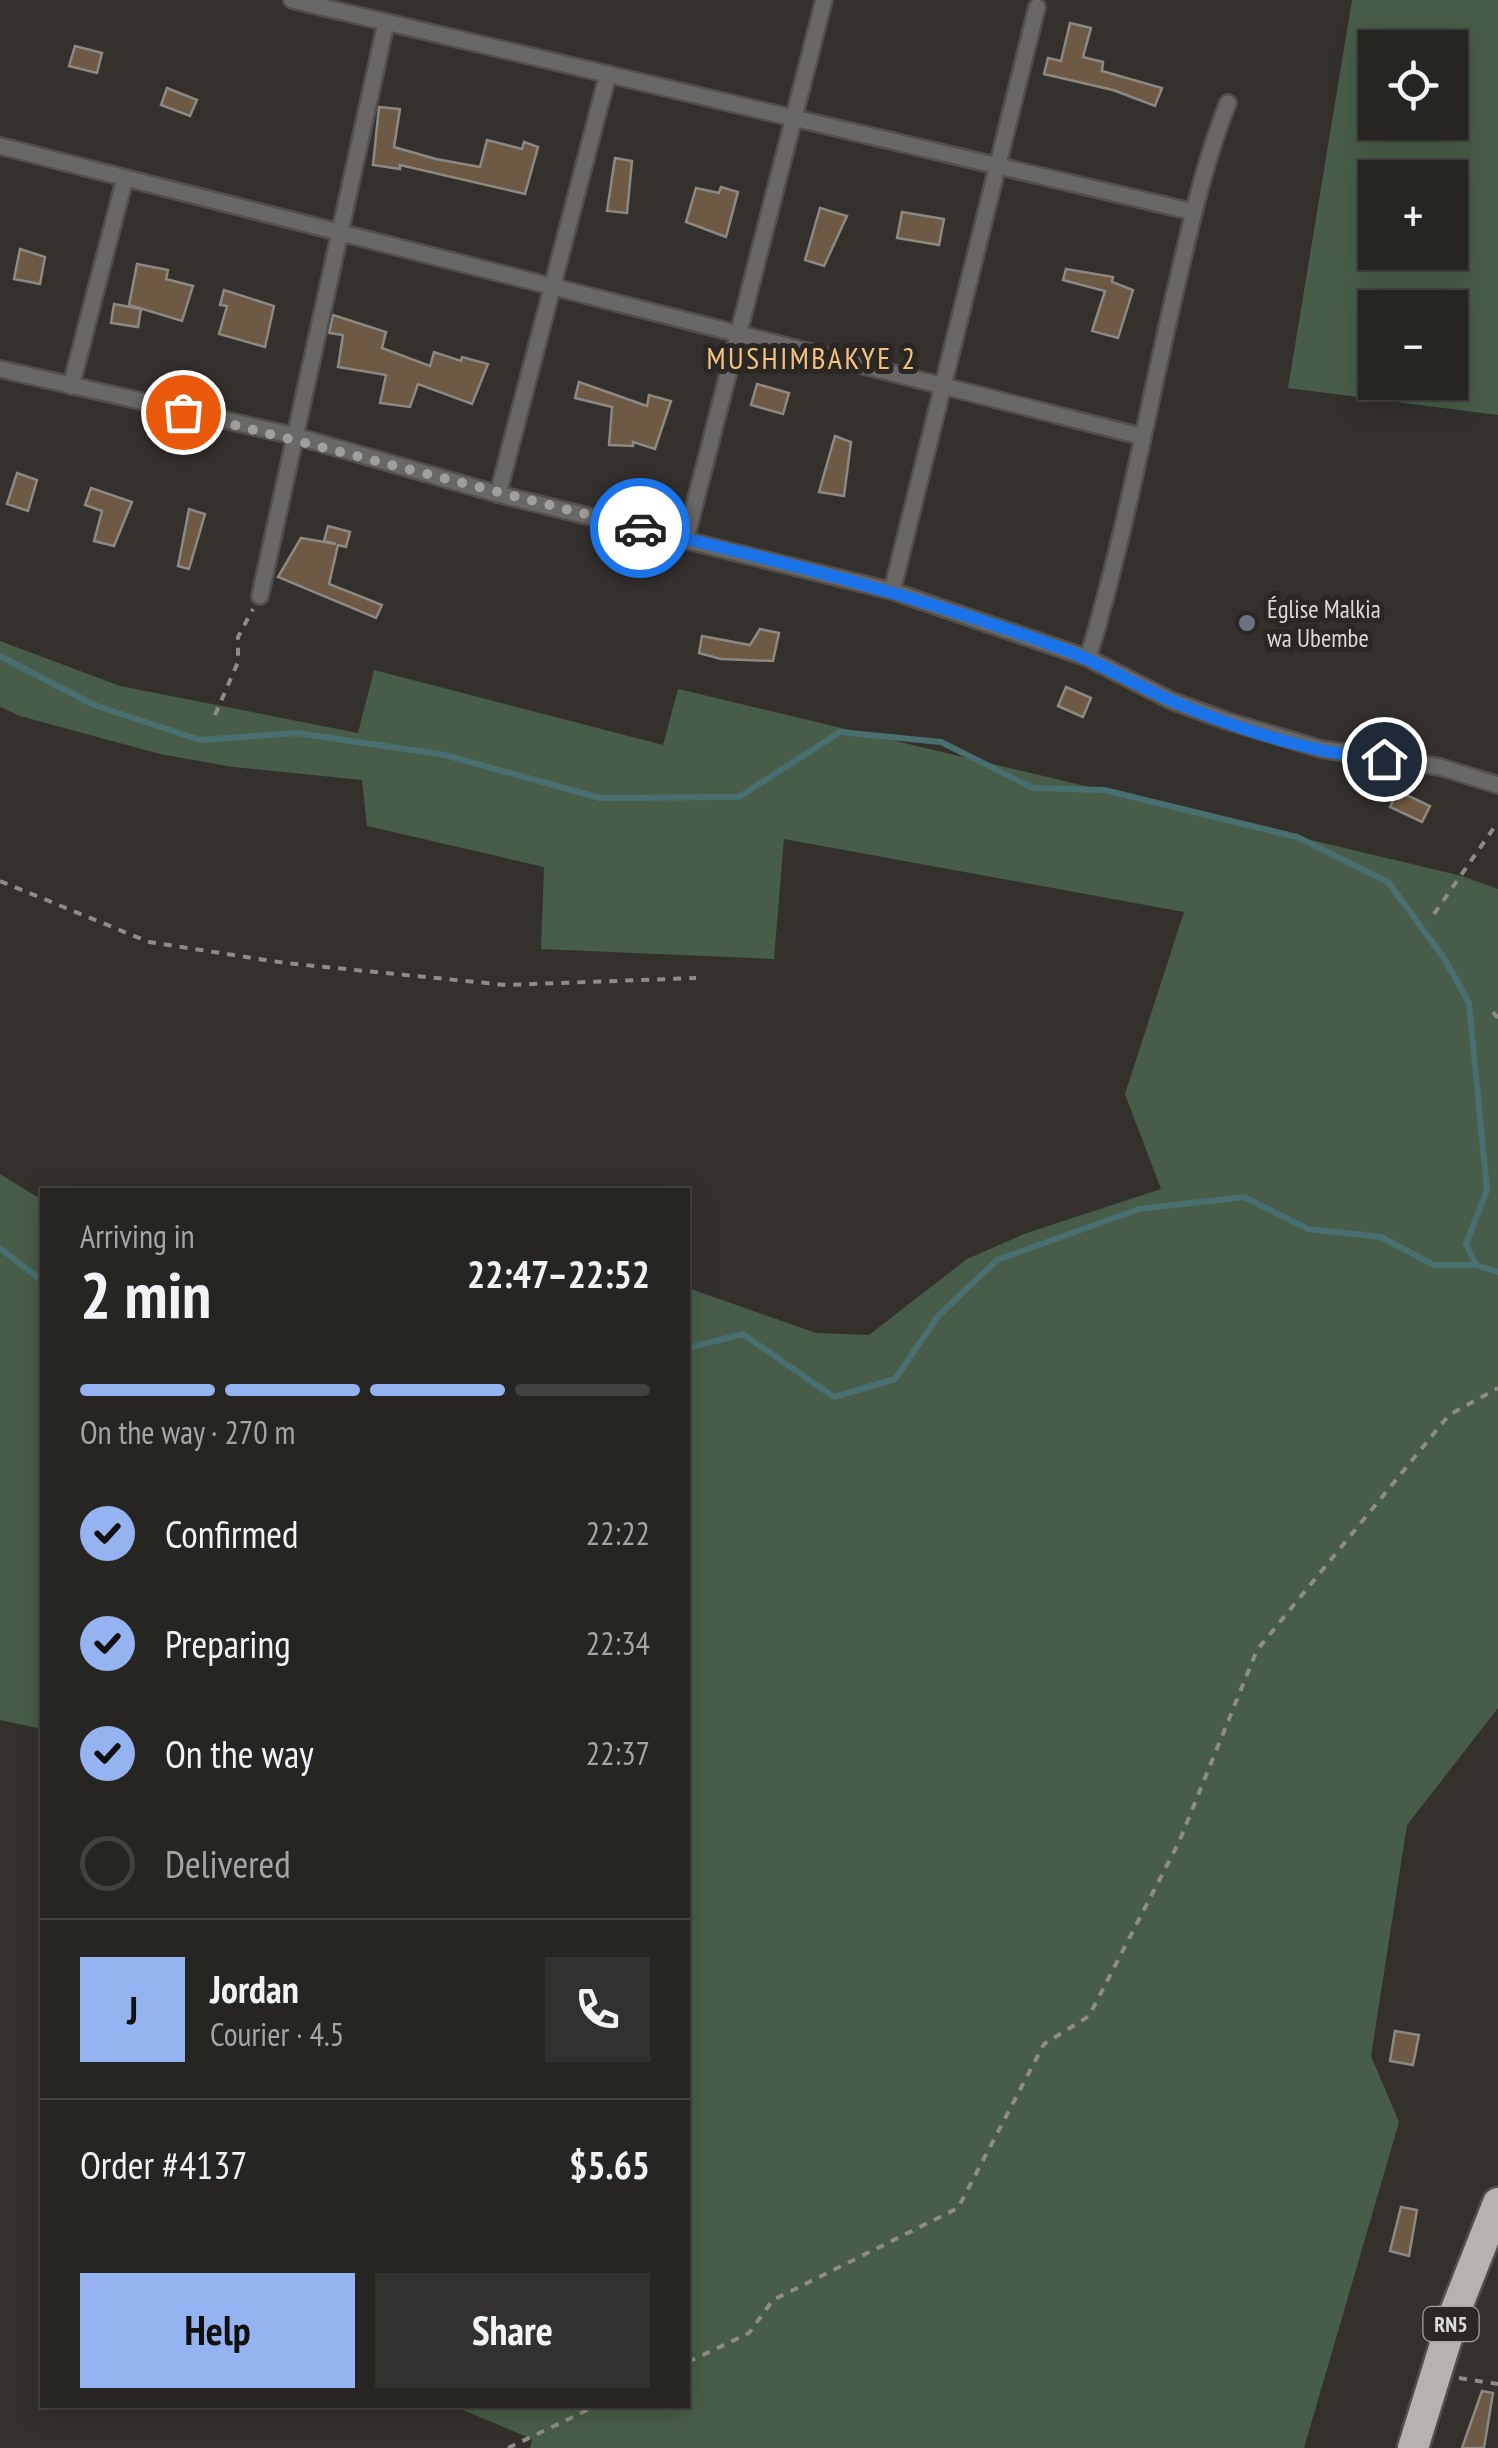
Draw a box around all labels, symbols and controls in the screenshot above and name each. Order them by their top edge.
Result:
map controls [1358,30,1468,400]
button: locate [1358,30,1468,140]
button: + [1358,160,1468,270]
button: − [1358,290,1468,400]
district label: MUSHIMBAKYE 2 [706,338,918,377]
pin [141,370,226,455]
icon: bag [156,385,211,440]
courier [590,478,690,578]
icon: car [613,501,668,556]
place label: Église Malkia wa Ubembe [1267,593,1381,654]
marker: Église Malkia wa Ubembe [1236,612,1258,634]
pin [1342,717,1427,802]
icon: home [1357,732,1412,787]
text: Arriving in [80,1215,195,1257]
text: 22:47–22:52 [467,1249,650,1298]
text: 2 min [80,1252,211,1336]
text: On the way · 270 m [80,1411,295,1453]
icon: check [80,1506,135,1561]
text: Confirmed [165,1509,298,1558]
text: 22:22 [586,1512,650,1554]
icon: check [80,1616,135,1671]
text: Preparing [165,1619,291,1668]
text: 22:34 [586,1622,650,1664]
icon: check [80,1726,135,1781]
text: On the way [165,1729,313,1778]
text: 22:37 [586,1732,650,1774]
text: Delivered [165,1839,291,1888]
button: phone [545,1957,650,2062]
text: Jordan [210,1964,299,2013]
text: J [127,1985,138,2034]
text: Courier · 4.5 [210,2013,344,2055]
text: Order #4137 [80,2140,247,2189]
text: $5.65 [569,2140,650,2189]
button: Help [80,2273,355,2388]
button: Share [375,2273,650,2388]
road number: RN5 [1424,2307,1478,2341]

